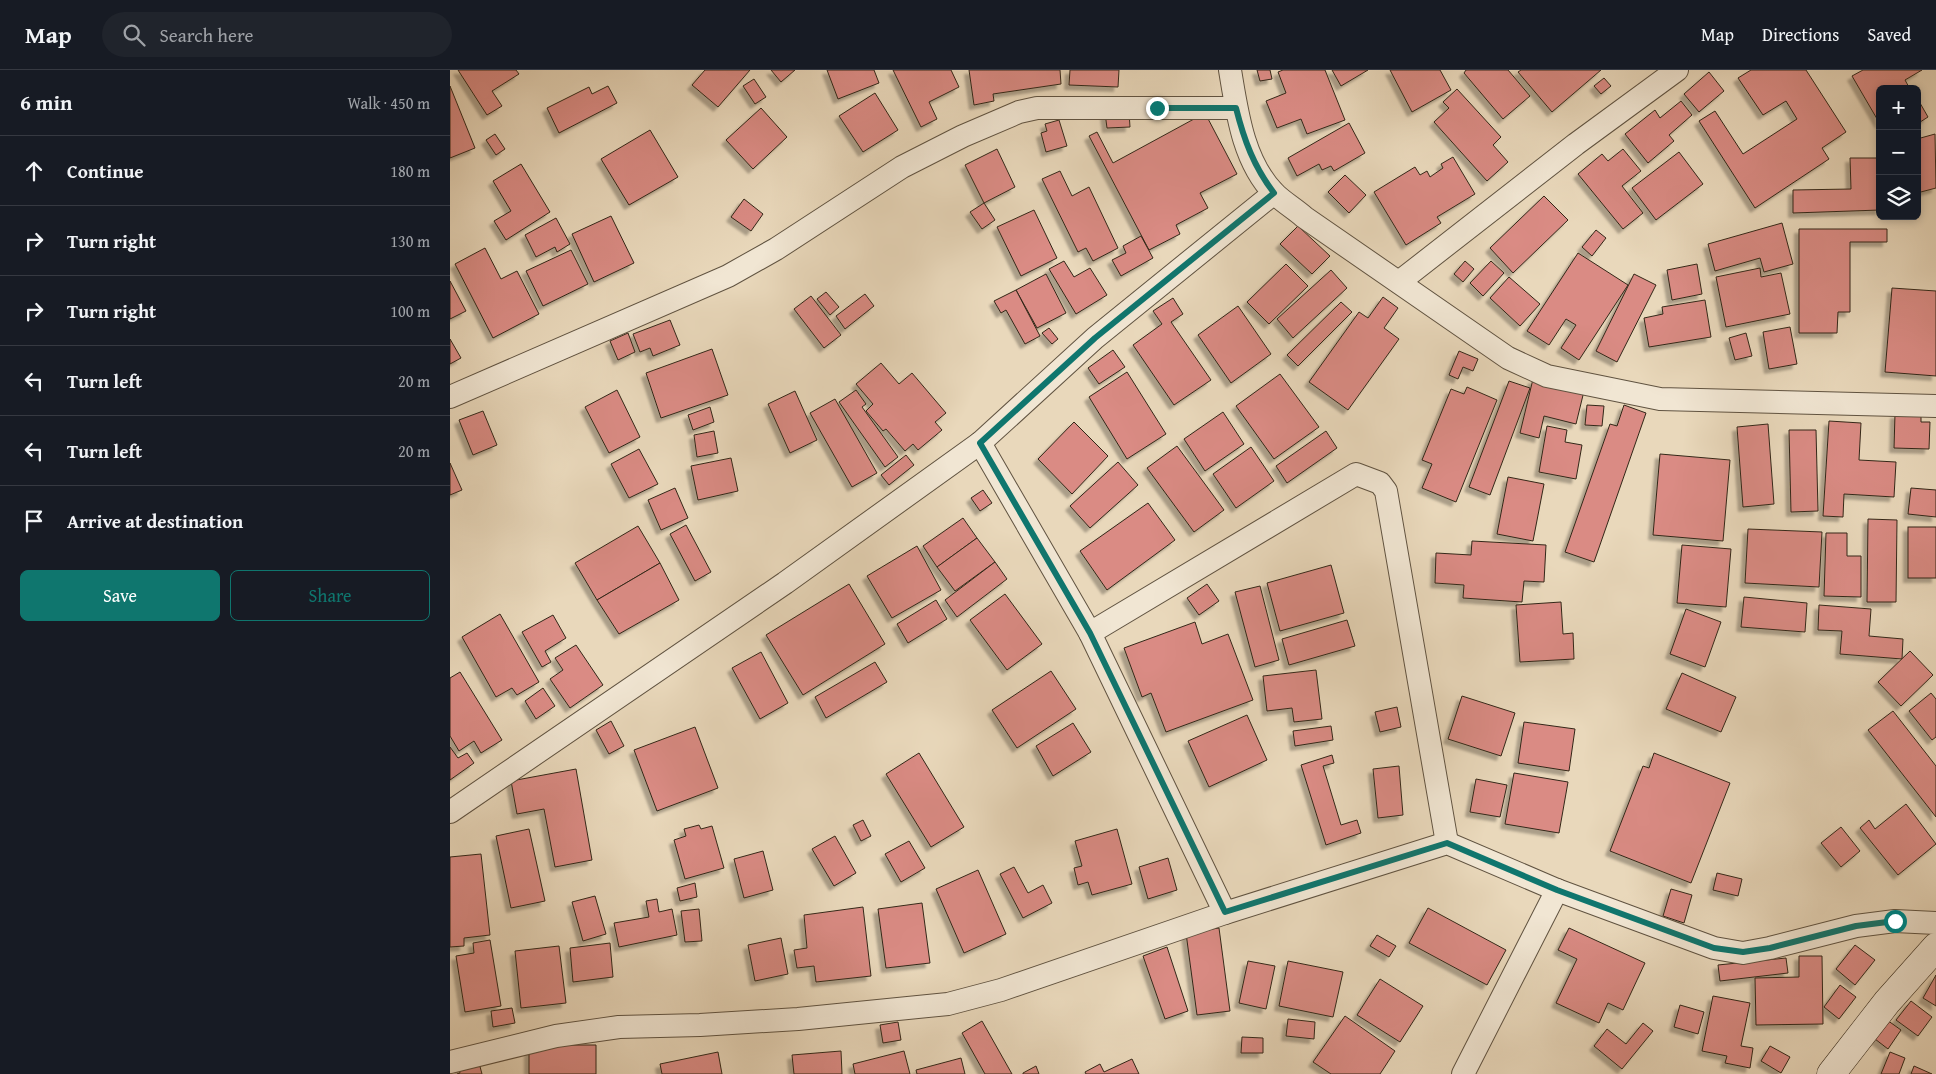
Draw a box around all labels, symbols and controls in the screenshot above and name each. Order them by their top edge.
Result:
search box [102,12,452,57]
text: Map [25,17,72,52]
icon: search [120,21,148,49]
text: Search here [160,21,253,49]
text: Map [1701,21,1734,48]
text: Directions [1762,21,1839,48]
text: Saved [1867,21,1911,48]
map controls [1876,85,1921,220]
button: + [1876,85,1921,130]
text: 6 min [20,87,72,118]
text: Walk · 450 m [347,91,430,115]
route end [1146,97,1169,120]
button: − [1876,130,1921,175]
icon: ahead [20,157,48,185]
text: Continue [67,157,144,185]
text: 180 m [390,159,430,183]
button: layers [1876,175,1921,220]
icon: right [20,227,48,255]
text: Turn right [67,227,156,255]
text: 130 m [390,229,430,253]
icon: right [20,297,48,325]
text: Turn right [67,297,156,325]
text: 100 m [390,299,430,323]
icon: left [20,367,48,395]
text: Turn left [67,367,142,395]
text: 20 m [398,369,430,393]
icon: left [20,437,48,465]
text: Turn left [67,437,142,465]
text: 20 m [398,439,430,463]
icon: arrive [20,507,48,535]
text: Arrive at destination [67,507,243,535]
button: Save [20,570,220,621]
button: Share [230,570,430,621]
route start [1884,910,1907,933]

